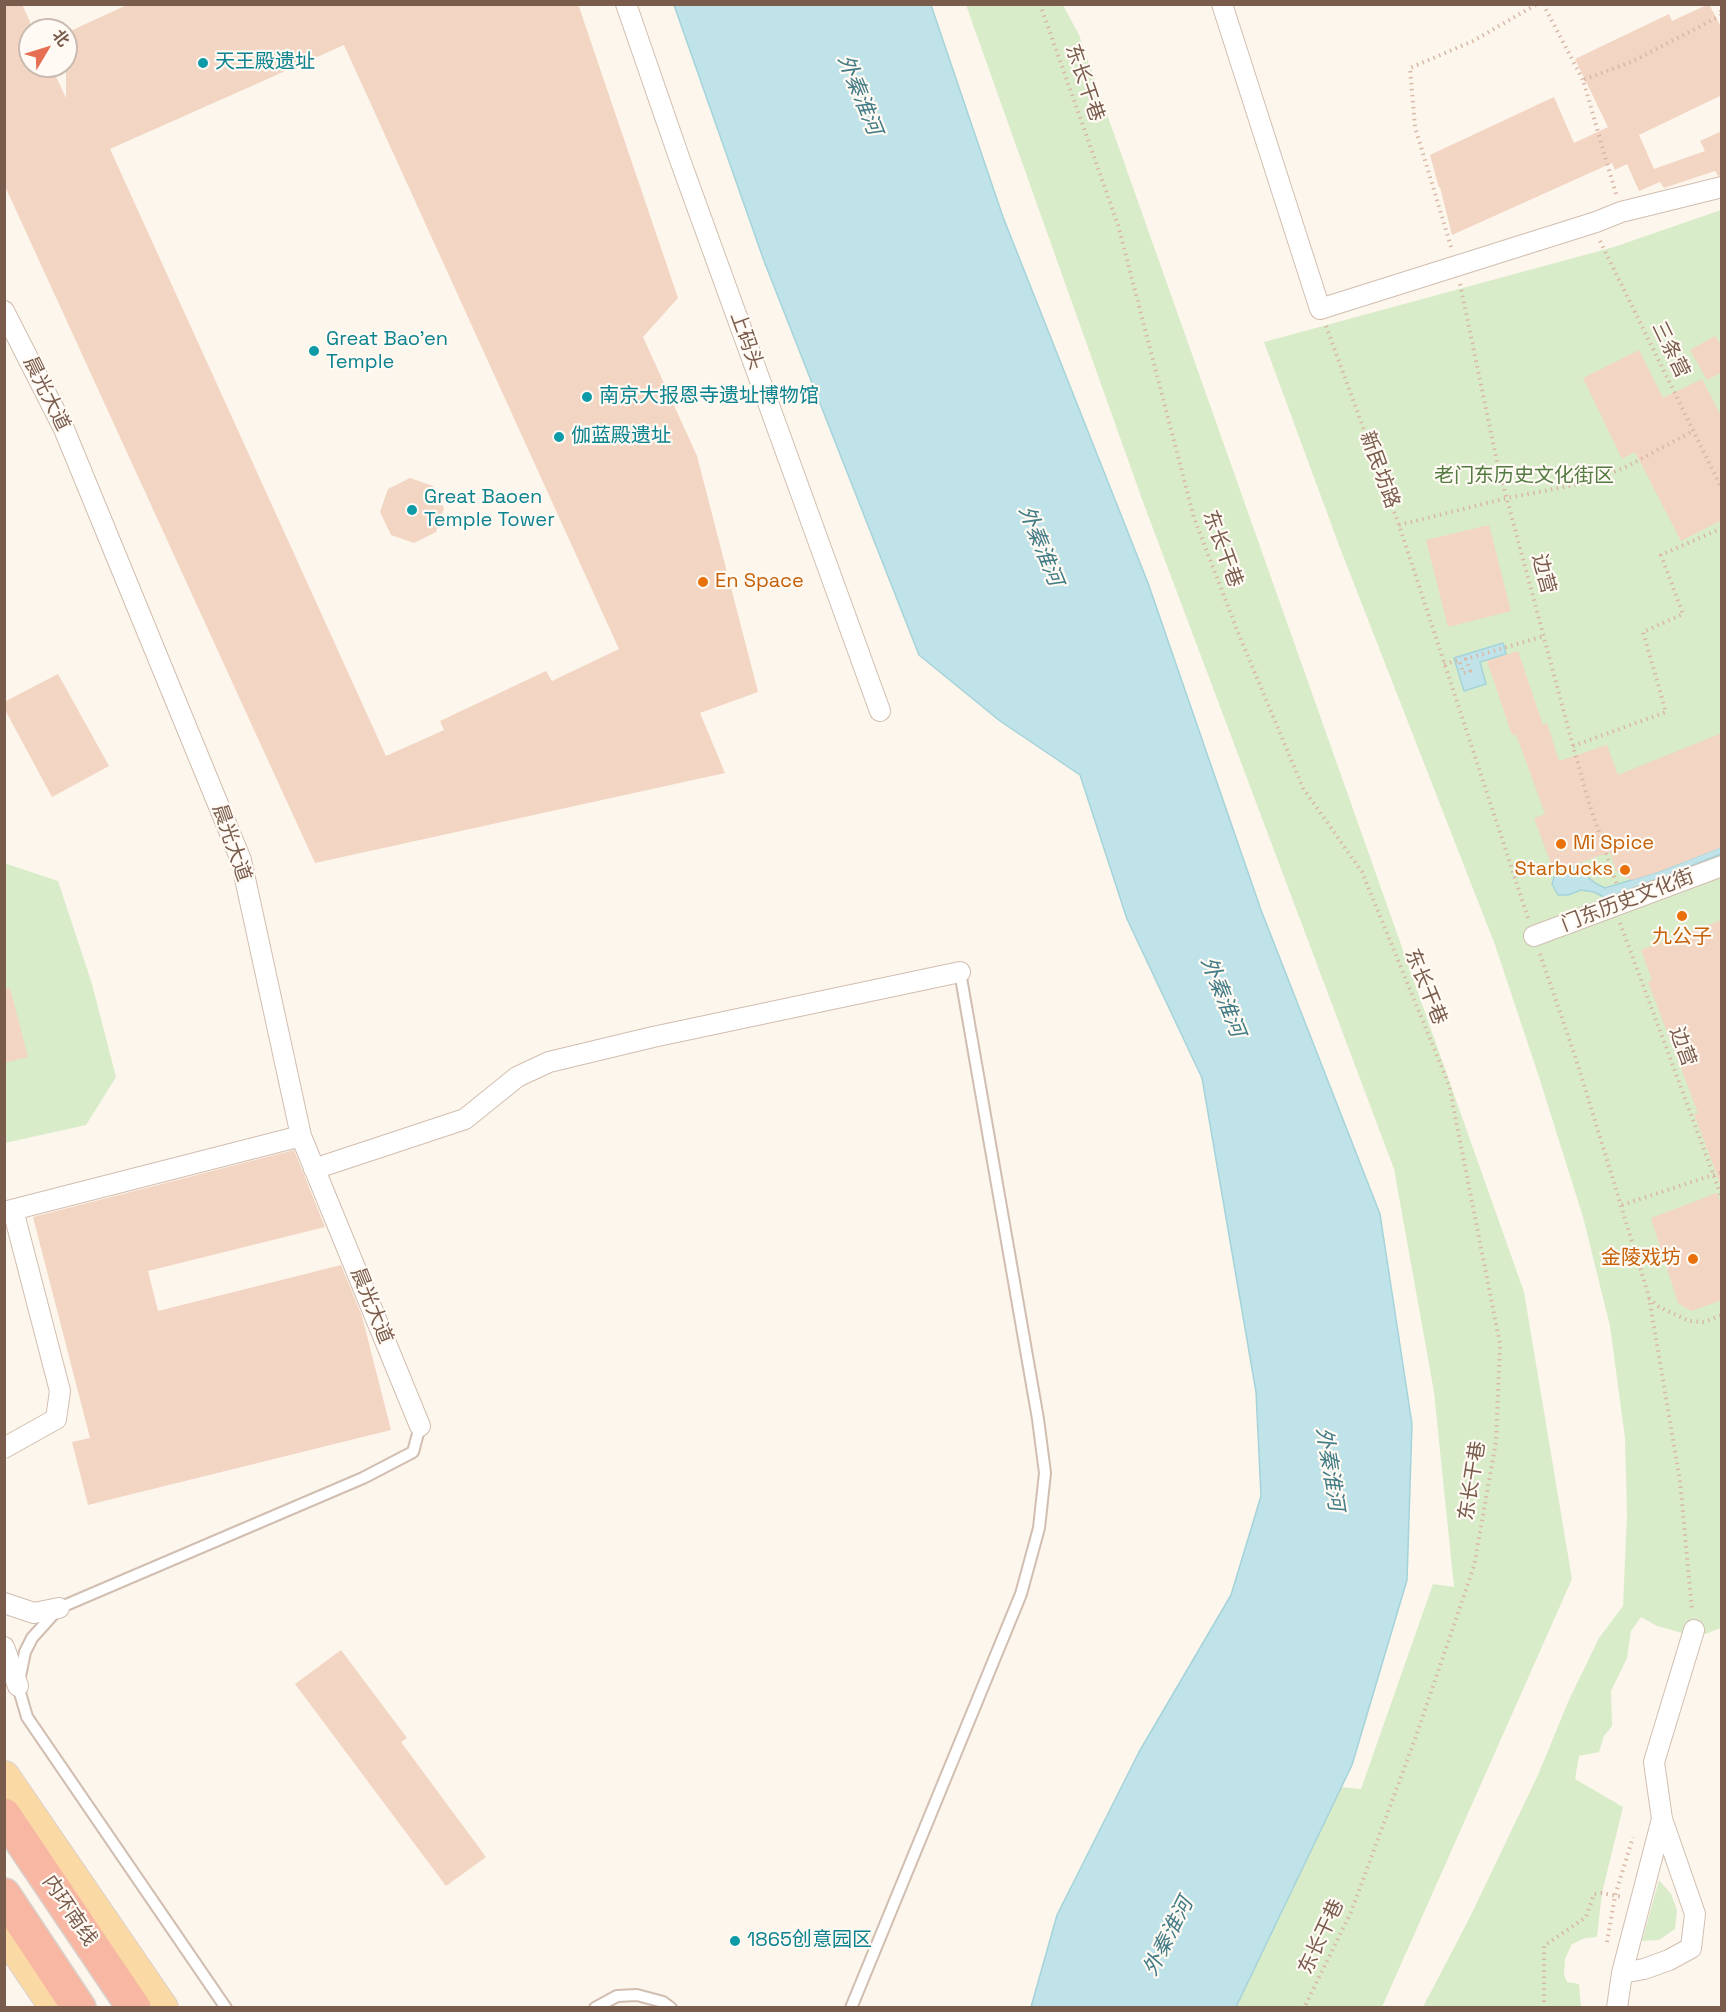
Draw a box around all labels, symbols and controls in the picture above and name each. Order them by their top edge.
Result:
north arrow [18,18,78,78]
text: 北 [48,25,74,51]
street label: 东长干巷 [1060,41,1108,125]
place label: 天王殿遗址 [215,51,315,75]
water label: 外秦淮河 [832,51,886,139]
marker: 天王殿遗址 [196,56,210,70]
street label: 上码头 [724,309,768,373]
street label: 三条营 [1646,318,1694,382]
place label: Great Bao'en Temple [326,328,448,375]
marker: Great Bao'en Temple [307,344,321,358]
street label: 晨光大道 [18,353,74,435]
place label: 南京大报恩寺遗址博物馆 [599,385,819,409]
marker: 南京大报恩寺遗址博物馆 [580,390,594,404]
place label: 伽蓝殿遗址 [571,425,671,449]
street label: 新民坊路 [1354,428,1404,512]
marker: 伽蓝殿遗址 [552,430,566,444]
park label: 老门东历史文化街区 [1434,465,1614,489]
place label: Great Baoen Temple Tower [424,486,555,533]
water label: 外秦淮河 [1013,502,1067,590]
marker: Great Baoen Temple Tower [405,503,419,517]
street label: 东长干巷 [1197,507,1247,591]
street label: 边营 [1526,552,1560,596]
place label: En Space [715,570,804,594]
marker: En Space [696,575,710,589]
street label: 晨光大道 [207,801,255,885]
place label: Mi Spice [1573,832,1654,856]
marker: Mi Spice [1554,837,1568,851]
place label: Starbucks [1514,858,1613,882]
marker: Starbucks [1618,863,1632,877]
street label: 门东历史文化街 [1558,865,1698,937]
marker: 九公子 [1675,909,1689,923]
place label: 九公子 [1652,926,1712,950]
street label: 东长干巷 [1399,945,1451,1029]
water label: 外秦淮河 [1195,953,1249,1041]
street label: 边营 [1664,1024,1700,1070]
place label: 金陵戏坊 [1601,1247,1681,1271]
marker: 金陵戏坊 [1686,1252,1700,1266]
street label: 晨光大道 [345,1264,397,1348]
water label: 外秦淮河 [1310,1426,1348,1512]
street label: 东长干巷 [1455,1440,1491,1522]
street label: 内环南线 [37,1871,101,1951]
water label: 外秦淮河 [1139,1894,1199,1980]
street label: 东长干巷 [1294,1896,1350,1978]
place label: 1865创意园区 [747,1929,872,1953]
marker: 1865创意园区 [728,1934,742,1948]

